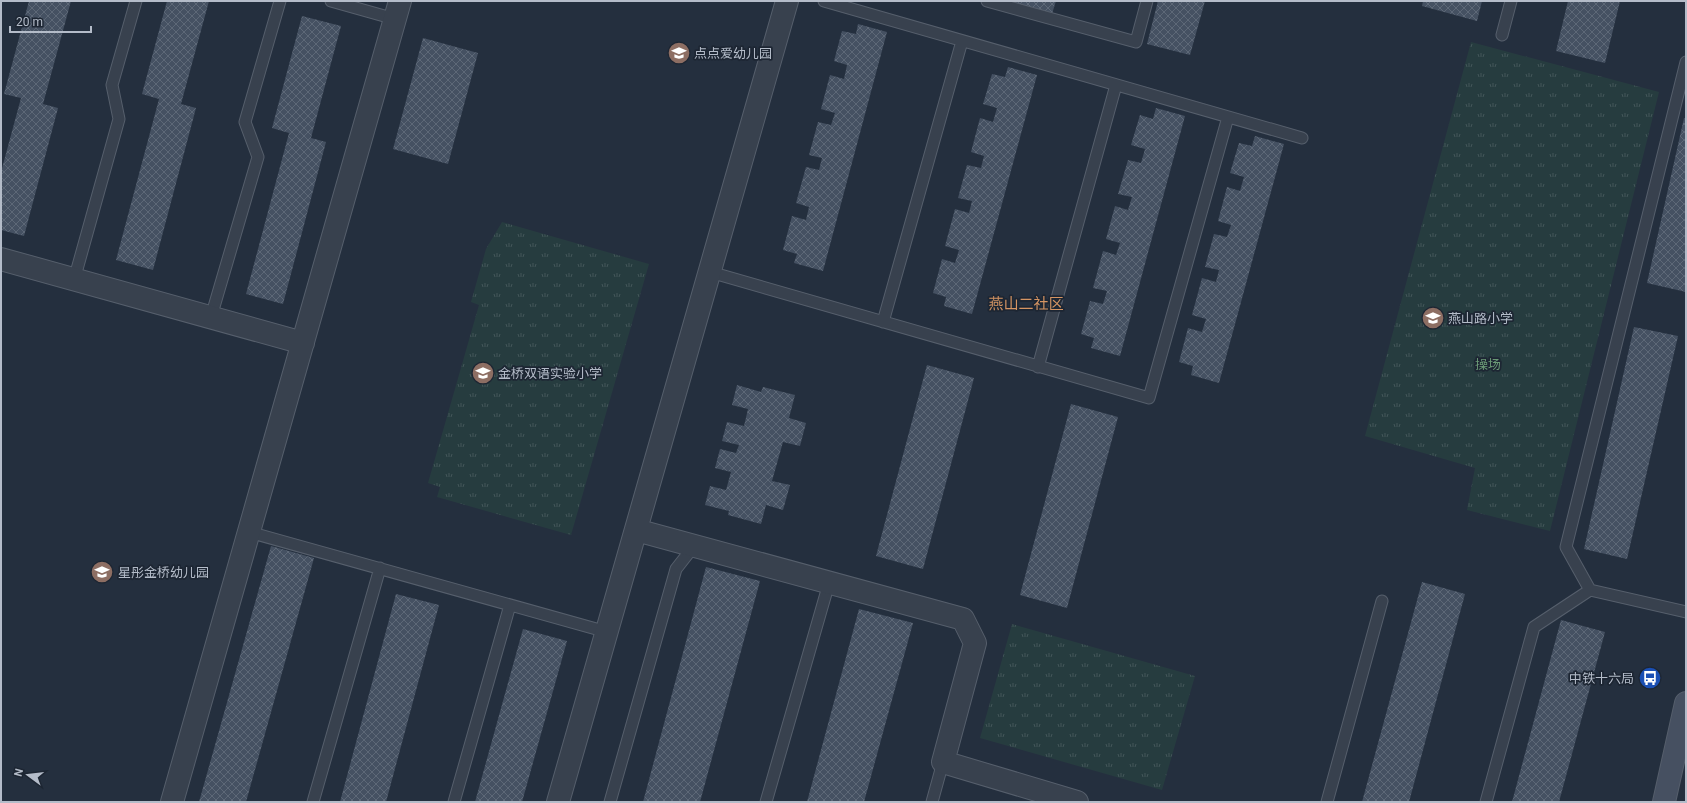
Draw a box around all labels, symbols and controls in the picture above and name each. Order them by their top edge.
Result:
scale bar [10,8,91,34]
text: 20 m [16,15,43,29]
school or university icon: 点点爱幼儿园 [666,40,692,66]
place label: 点点爱幼儿园 [694,46,772,61]
district label: 燕山二社区 [988,295,1064,313]
school or university icon: 燕山路小学 [1420,305,1446,331]
place label: 燕山路小学 [1448,311,1513,326]
park label: 操场 [1475,357,1501,372]
school or university icon: 金桥双语实验小学 [470,360,496,386]
place label: 金桥双语实验小学 [498,366,602,381]
school or university icon: 星彤金桥幼儿园 [89,559,115,585]
place label: 星彤金桥幼儿园 [118,565,209,580]
bus stop icon: 中铁十六局 [1637,665,1663,691]
place label: 中铁十六局 [1569,671,1634,686]
north arrow [8,755,48,795]
text: N [12,767,26,778]

